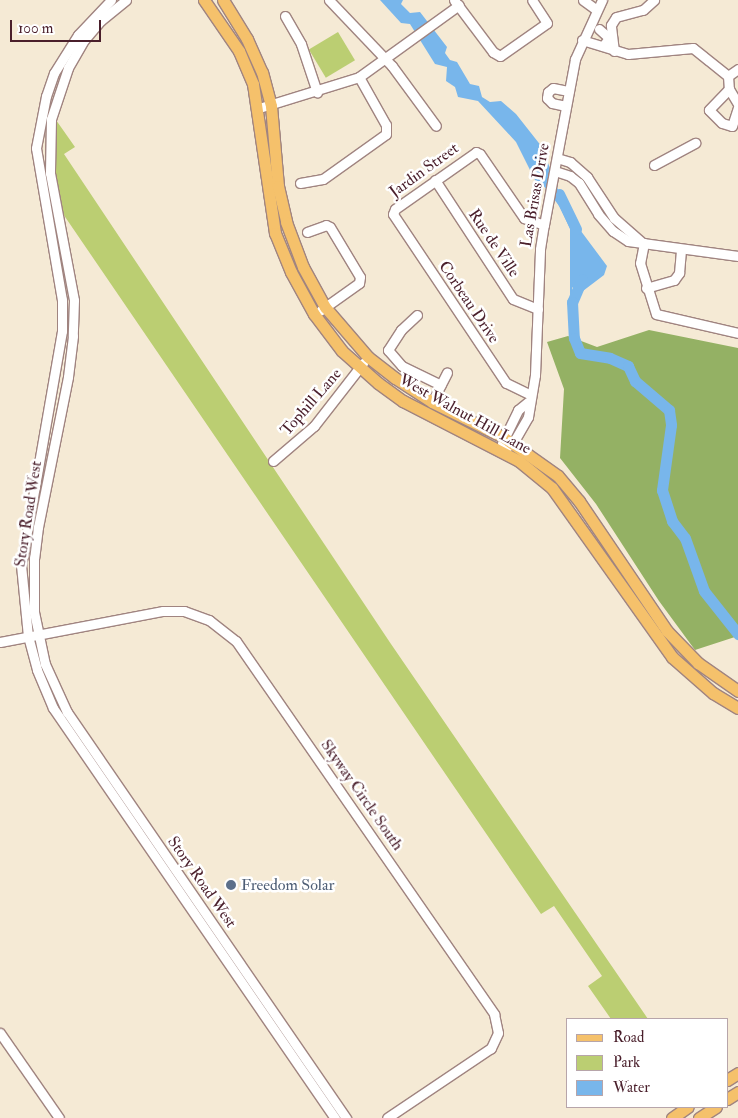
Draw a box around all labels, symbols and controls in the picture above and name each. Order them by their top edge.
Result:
scale bar [12,10,104,42]
text: 100 m [18,19,53,38]
street label: Jardin Street [386,138,462,202]
street label: Las Brisas Drive [516,142,554,248]
street label: Rue de Ville [464,205,524,281]
street label: Corbeau Drive [435,257,503,347]
street label: Tophill Lane [277,364,345,440]
street label: West Walnut Hill Lane [396,370,534,458]
street label: Story Road West [10,460,46,568]
street label: Skyway Circle South [317,736,407,854]
street label: Story Road West [163,833,241,931]
place label: Freedom Solar [241,875,334,895]
marker: Freedom Solar [225,879,237,891]
legend [566,1018,728,1108]
text: Road [613,1028,644,1047]
text: Park [613,1053,640,1072]
text: Water [613,1078,650,1097]

